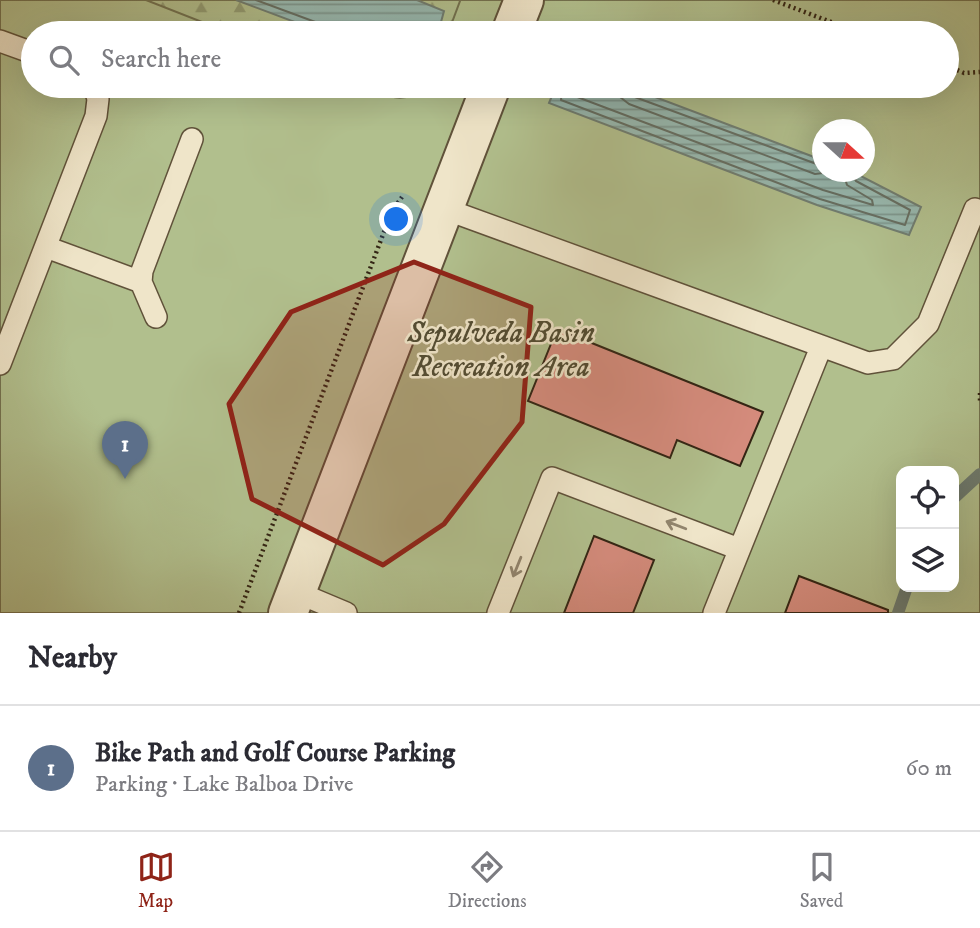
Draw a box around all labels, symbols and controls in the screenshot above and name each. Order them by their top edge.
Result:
search box [21,21,959,98]
icon: search [45,41,83,79]
text: Search here [101,43,221,76]
north arrow [812,119,875,182]
your location [379,202,413,236]
park label: Sepulveda Basin Recreation Area [406,315,595,386]
pin: 1 [102,421,148,479]
map controls [896,466,959,592]
button: locate [896,466,959,529]
one-way arrow [665,517,687,530]
button: layers [896,529,959,592]
one-way arrow [509,555,522,577]
text: Nearby [28,640,117,677]
text: Bike Path and Golf Course Parking [95,737,455,770]
text: 1 [47,754,55,783]
text: 60 m [905,754,952,783]
text: Parking · Lake Balboa Drive [95,770,354,799]
tab: Map [137,848,175,913]
tab: Directions [448,848,527,913]
tab: Saved [800,848,843,913]

